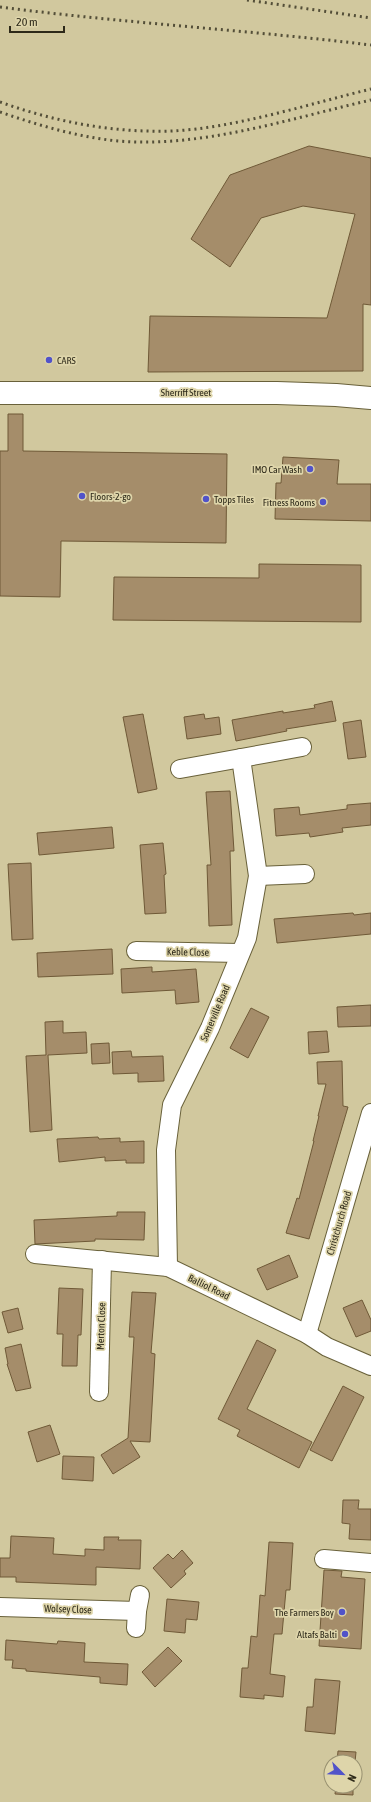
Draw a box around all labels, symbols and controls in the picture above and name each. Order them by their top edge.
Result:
scale bar [10,8,64,34]
text: 20 m [16,15,38,29]
marker: CARS [44,355,54,365]
place label: CARS [57,355,76,366]
street label: Sherriff Street [161,387,211,398]
place label: IMO Car Wash [252,464,302,475]
marker: IMO Car Wash [305,464,315,474]
marker: Floors-2-go [77,491,87,501]
place label: Floors-2-go [90,491,131,502]
marker: Topps Tiles [201,494,211,504]
place label: Topps Tiles [214,494,254,505]
place label: Fitness Rooms [263,497,315,508]
marker: Fitness Rooms [318,497,328,507]
street label: Keble Close [167,946,210,958]
street label: Somerville Road [198,983,232,1043]
street label: Christchurch Road [325,1189,353,1256]
street label: Balliol Road [186,1272,232,1302]
street label: Merton Close [95,1302,107,1350]
street label: Wolsey Close [44,1603,92,1615]
place label: The Farmers Boy [275,1607,334,1618]
marker: The Farmers Boy [337,1607,347,1617]
place label: Altafs Balti [297,1629,337,1640]
marker: Altafs Balti [340,1629,350,1639]
north arrow [323,1754,363,1794]
text: N [345,1773,359,1783]

